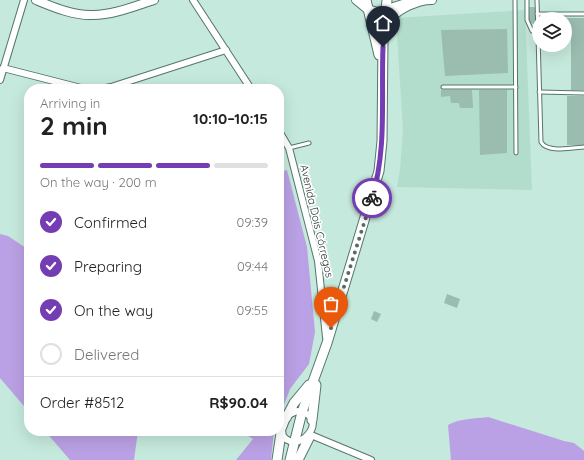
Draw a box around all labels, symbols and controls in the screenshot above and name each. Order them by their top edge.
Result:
pin [366,6,400,47]
icon: home [372,12,394,34]
map controls [532,12,572,52]
button: layers [532,12,572,52]
text: Arriving in [40,95,100,111]
text: 2 min [40,109,108,142]
text: 10:10–10:15 [193,109,268,128]
street label: Avenida Dois Córregos [297,163,337,279]
text: On the way · 200 m [40,174,157,190]
courier [352,178,392,218]
icon: bike [361,187,383,209]
icon: check [40,211,62,233]
text: Confirmed [74,213,147,232]
text: 09:39 [237,214,268,230]
icon: check [40,255,62,277]
text: Preparing [74,257,142,276]
text: 09:44 [237,258,268,274]
pin [314,287,348,328]
icon: bag [320,293,342,315]
icon: check [40,299,62,321]
text: On the way [74,301,153,320]
text: 09:55 [236,302,268,318]
text: Delivered [74,345,139,364]
text: Order #8512 [40,393,124,412]
text: R$90.04 [209,393,268,412]

